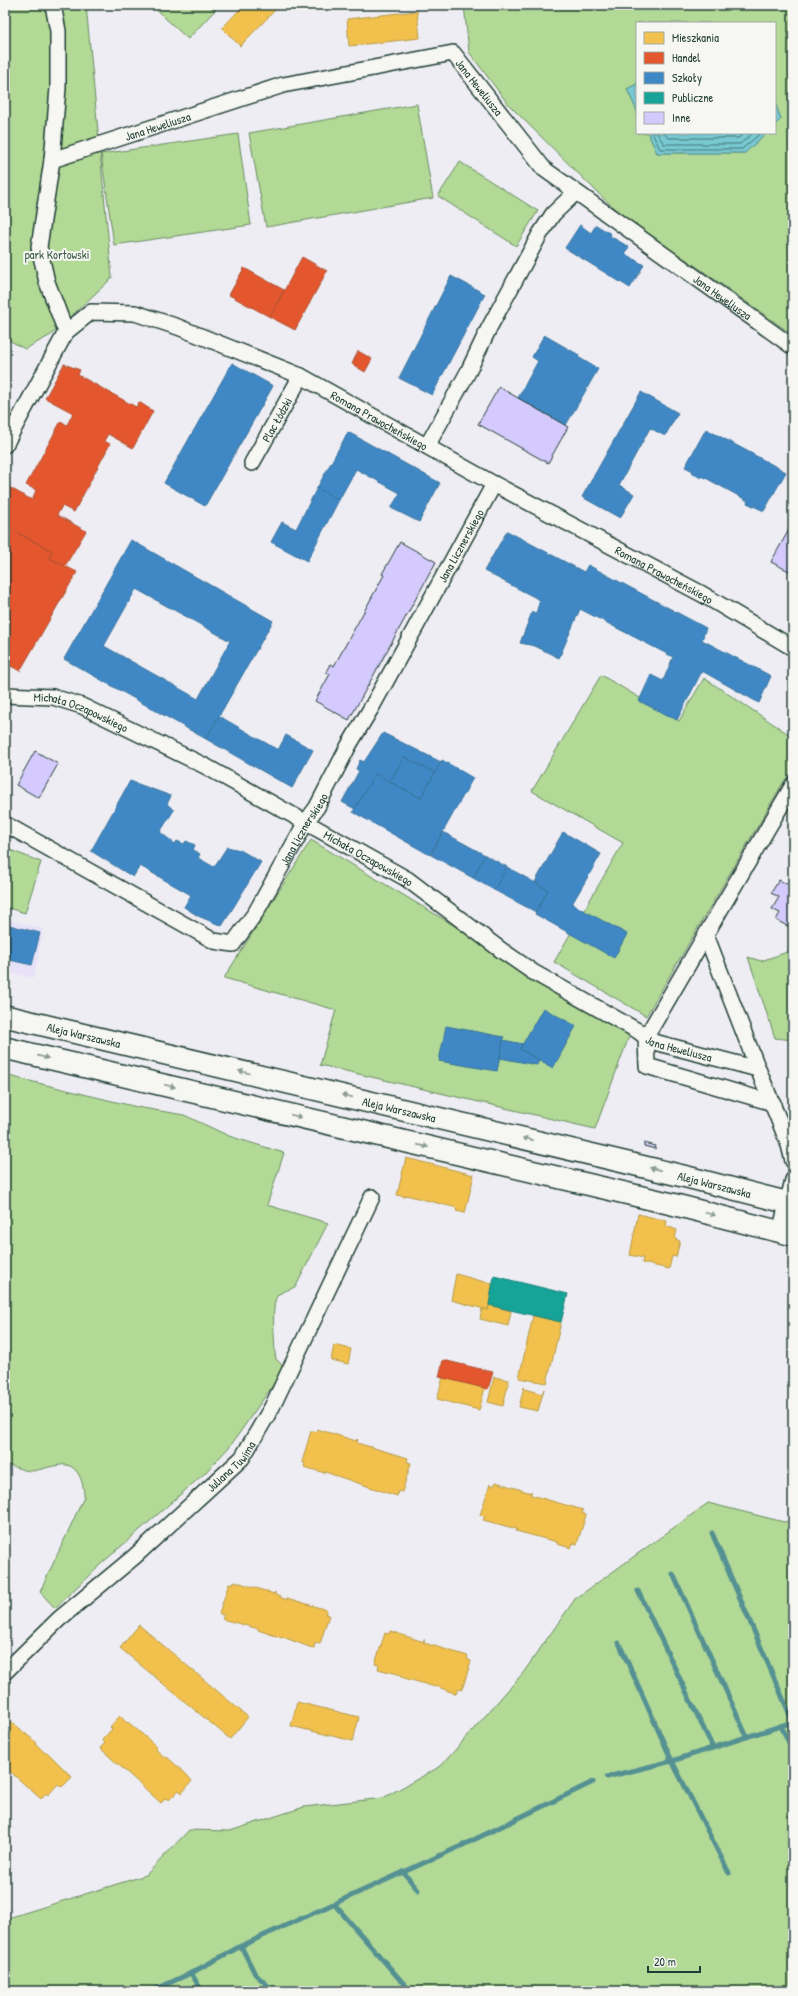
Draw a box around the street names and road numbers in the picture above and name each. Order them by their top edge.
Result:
street label: Jana Heweliusza [452,55,507,119]
street label: Jana Heweliusza [123,107,193,144]
street label: Jana Heweliusza [690,270,756,324]
street label: Romana Prawocheńskiego [328,386,431,454]
street label: Plac Łódzki [257,394,296,445]
street label: Jana Licznerskiego [433,506,487,585]
street label: Romana Prawocheńskiego [612,541,717,607]
street label: Michała Oczapowskiego [33,688,131,736]
street label: Jana Licznerskiego [275,790,331,868]
street label: Michała Oczapowskiego [321,826,417,890]
street label: Aleja Warszawska [45,1018,123,1052]
street label: Jana Heweliusza [643,1030,714,1065]
street label: Aleja Warszawska [361,1092,438,1126]
street label: Aleja Warszawska [676,1167,753,1202]
street label: Juliana Tuwima [203,1437,259,1495]

